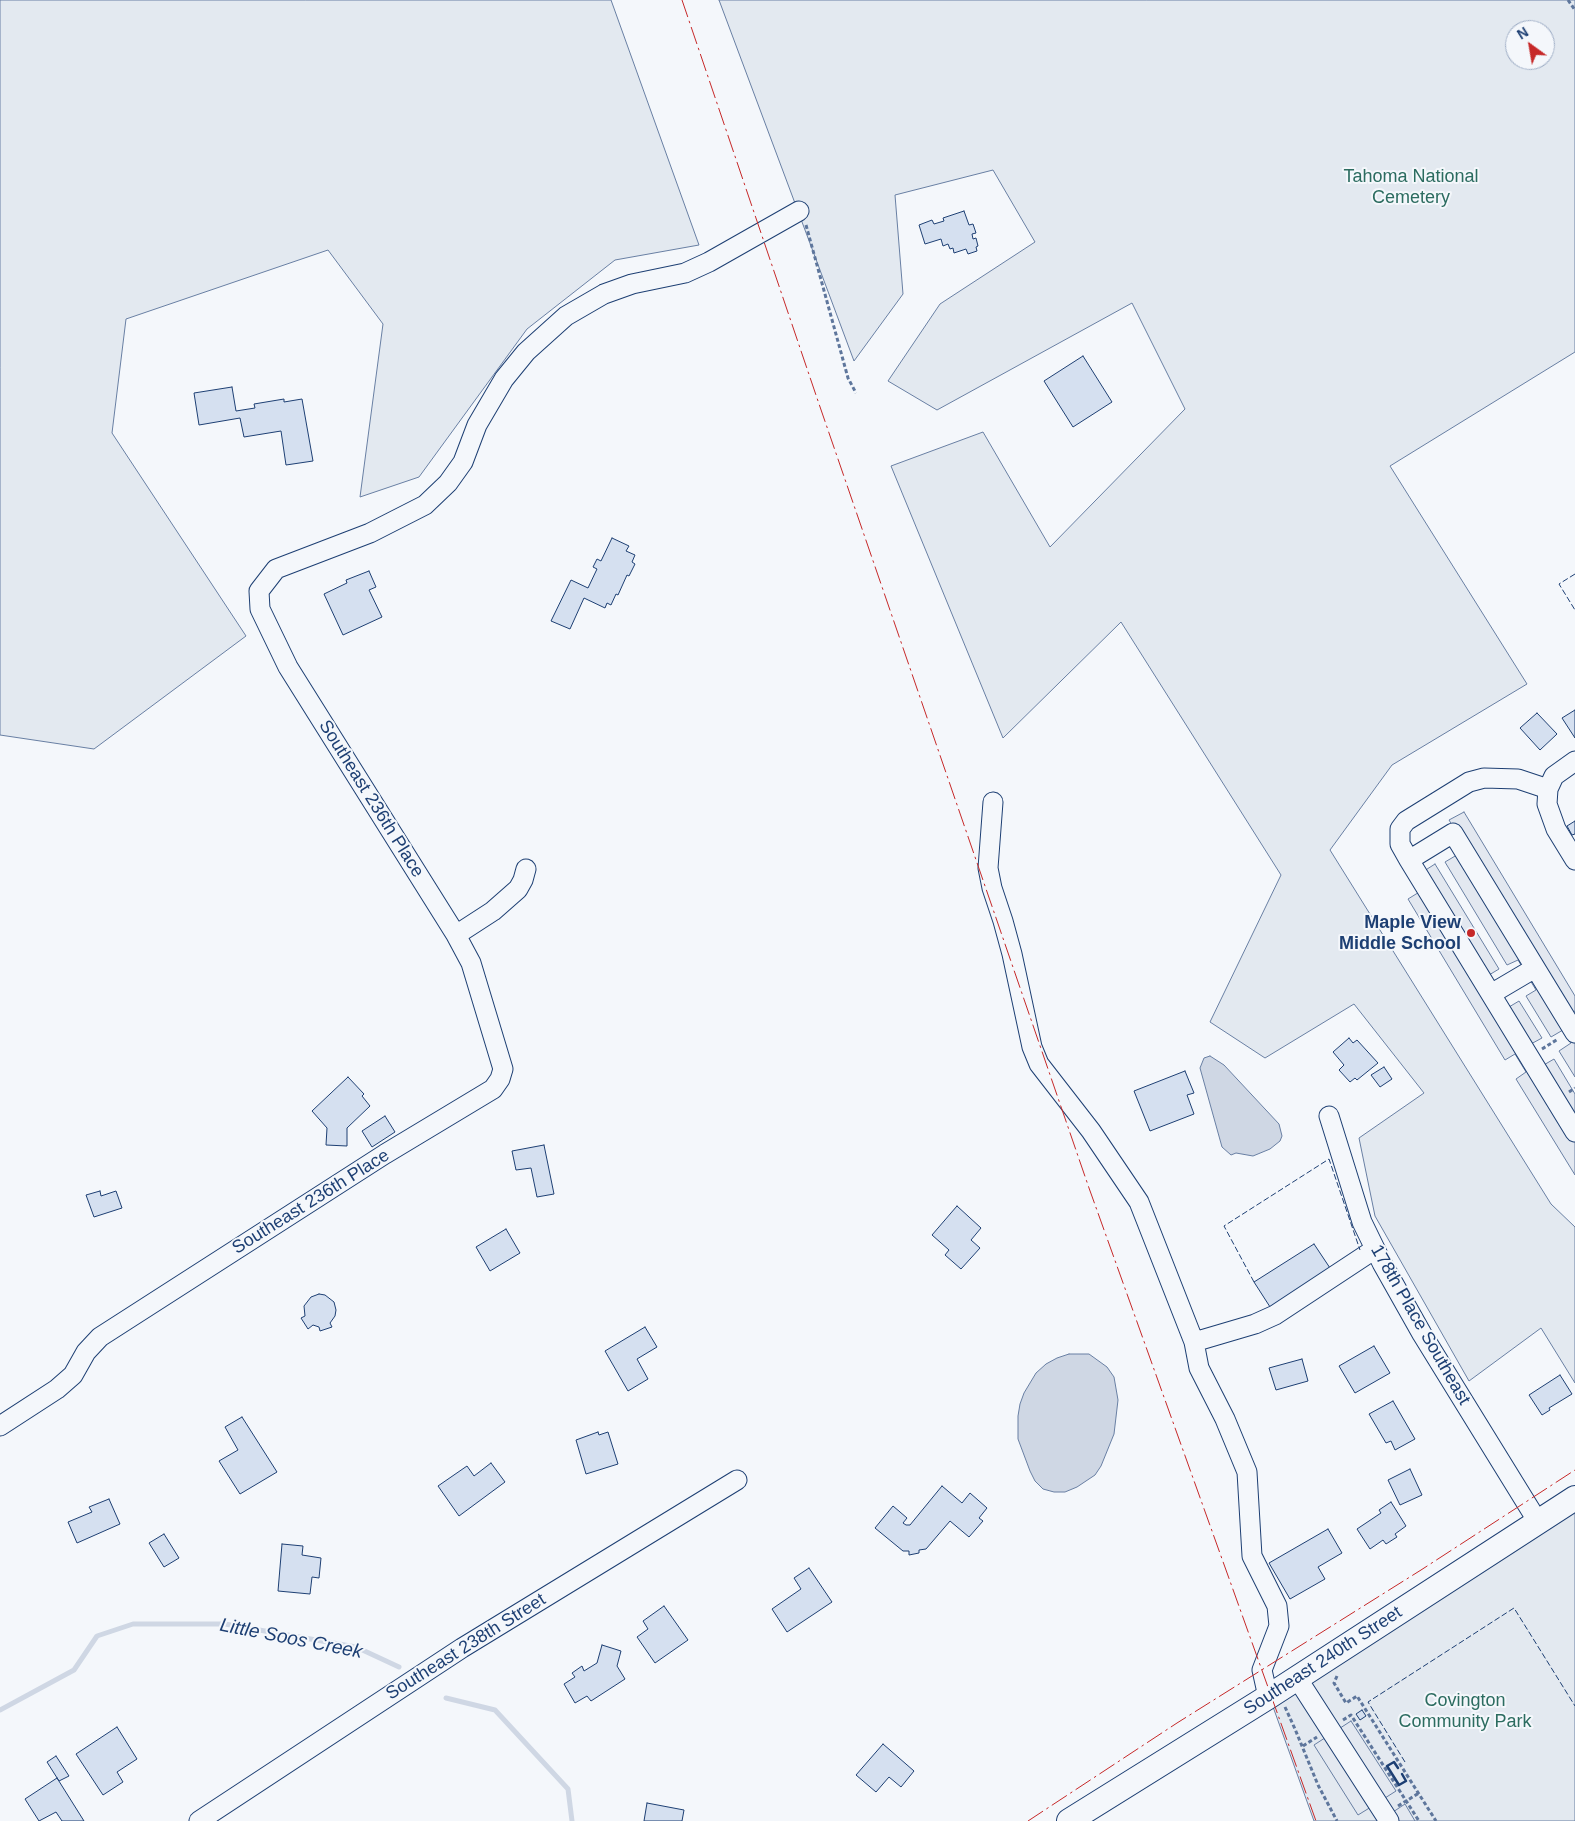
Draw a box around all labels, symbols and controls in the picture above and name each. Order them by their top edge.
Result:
north arrow [1505,20,1555,70]
text: N [1514,24,1531,43]
park label: Tahoma National Cemetery [1343,166,1479,208]
street label: Southeast 236th Place [314,716,428,882]
place label: Maple View Middle School [1339,912,1461,954]
marker: Maple View Middle School [1465,927,1477,939]
street label: Southeast 236th Place [228,1145,394,1259]
street label: 178th Place Southeast [1365,1241,1475,1409]
street label: Southeast 238th Street [382,1589,550,1705]
street label: Southeast 240th Street [1240,1602,1406,1720]
water label: Little Soos Creek [218,1614,364,1664]
park label: Covington Community Park [1398,1690,1532,1732]

